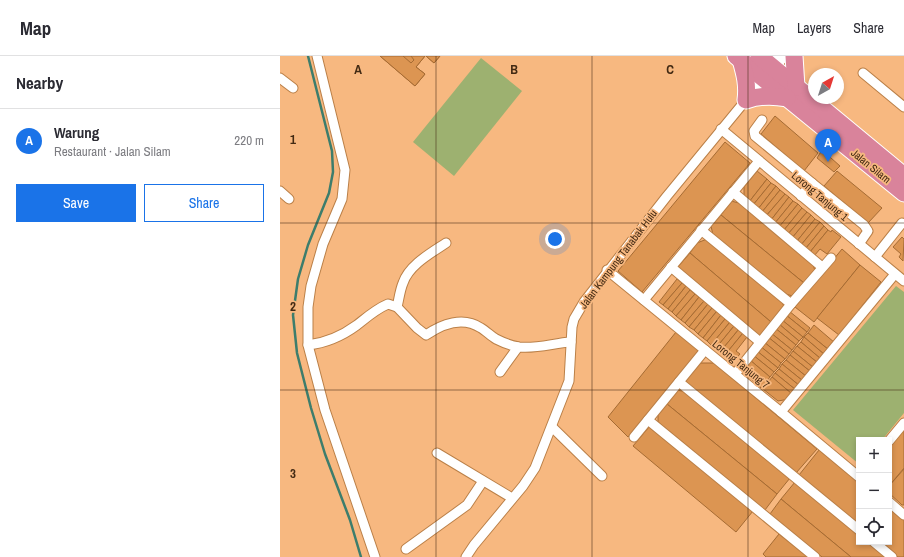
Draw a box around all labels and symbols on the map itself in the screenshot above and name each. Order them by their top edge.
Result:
text: A [354,61,362,78]
text: B [510,61,518,78]
text: C [666,61,674,78]
north arrow [808,68,844,104]
pin: A [815,129,841,162]
text: 1 [290,131,296,148]
street label: Jalan Silam [848,146,894,186]
street label: Lorong Tanjung 1 [789,168,851,224]
street label: Jalan Kampung Tanabak Hulu [576,207,660,311]
your location [545,229,565,249]
text: 2 [290,298,296,315]
street label: Lorong Tanjung 7 [709,337,773,391]
text: 3 [290,465,296,482]

